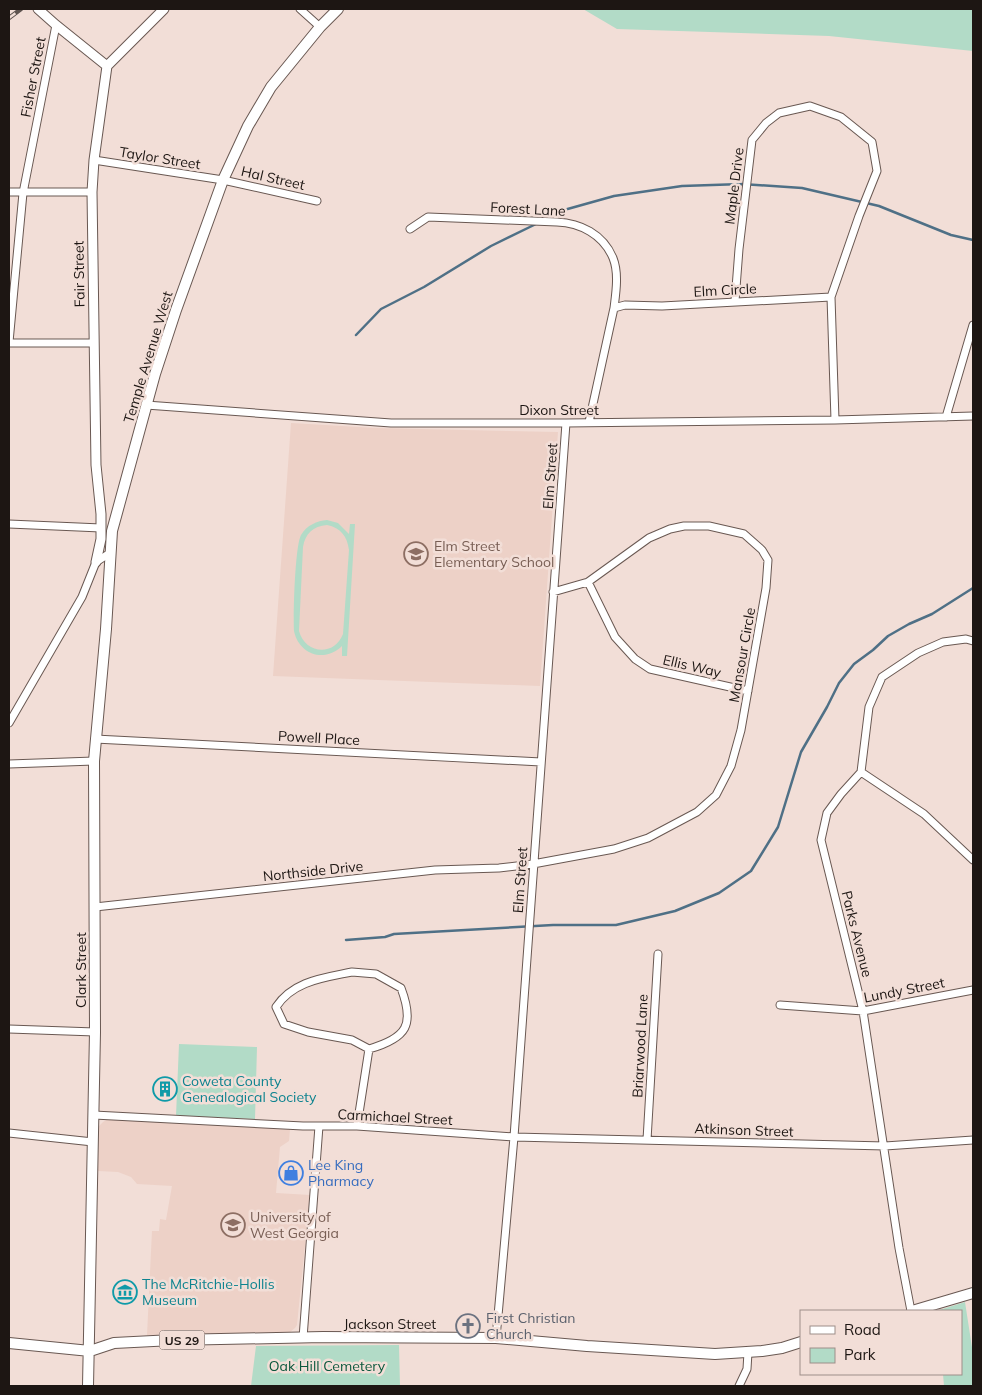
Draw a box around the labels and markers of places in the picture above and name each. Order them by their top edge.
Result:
place label: Elm Street Elementary School [434,537,554,571]
school or university icon: Elm Street Elementary School [403,541,429,567]
place label: Coweta County Genealogical Society [182,1072,317,1106]
building icon: Coweta County Genealogical Society [152,1076,178,1102]
place label: Lee King Pharmacy [308,1156,374,1190]
shop icon: Lee King Pharmacy [278,1160,304,1186]
place label: University of West Georgia [250,1208,339,1242]
school or university icon: University of West Georgia [220,1212,246,1238]
place label: The McRitchie-Hollis Museum [142,1275,275,1309]
museum icon: The McRitchie-Hollis Museum [112,1279,138,1305]
place label: First Christian Church [486,1309,576,1343]
church icon: First Christian Church [455,1313,481,1339]

